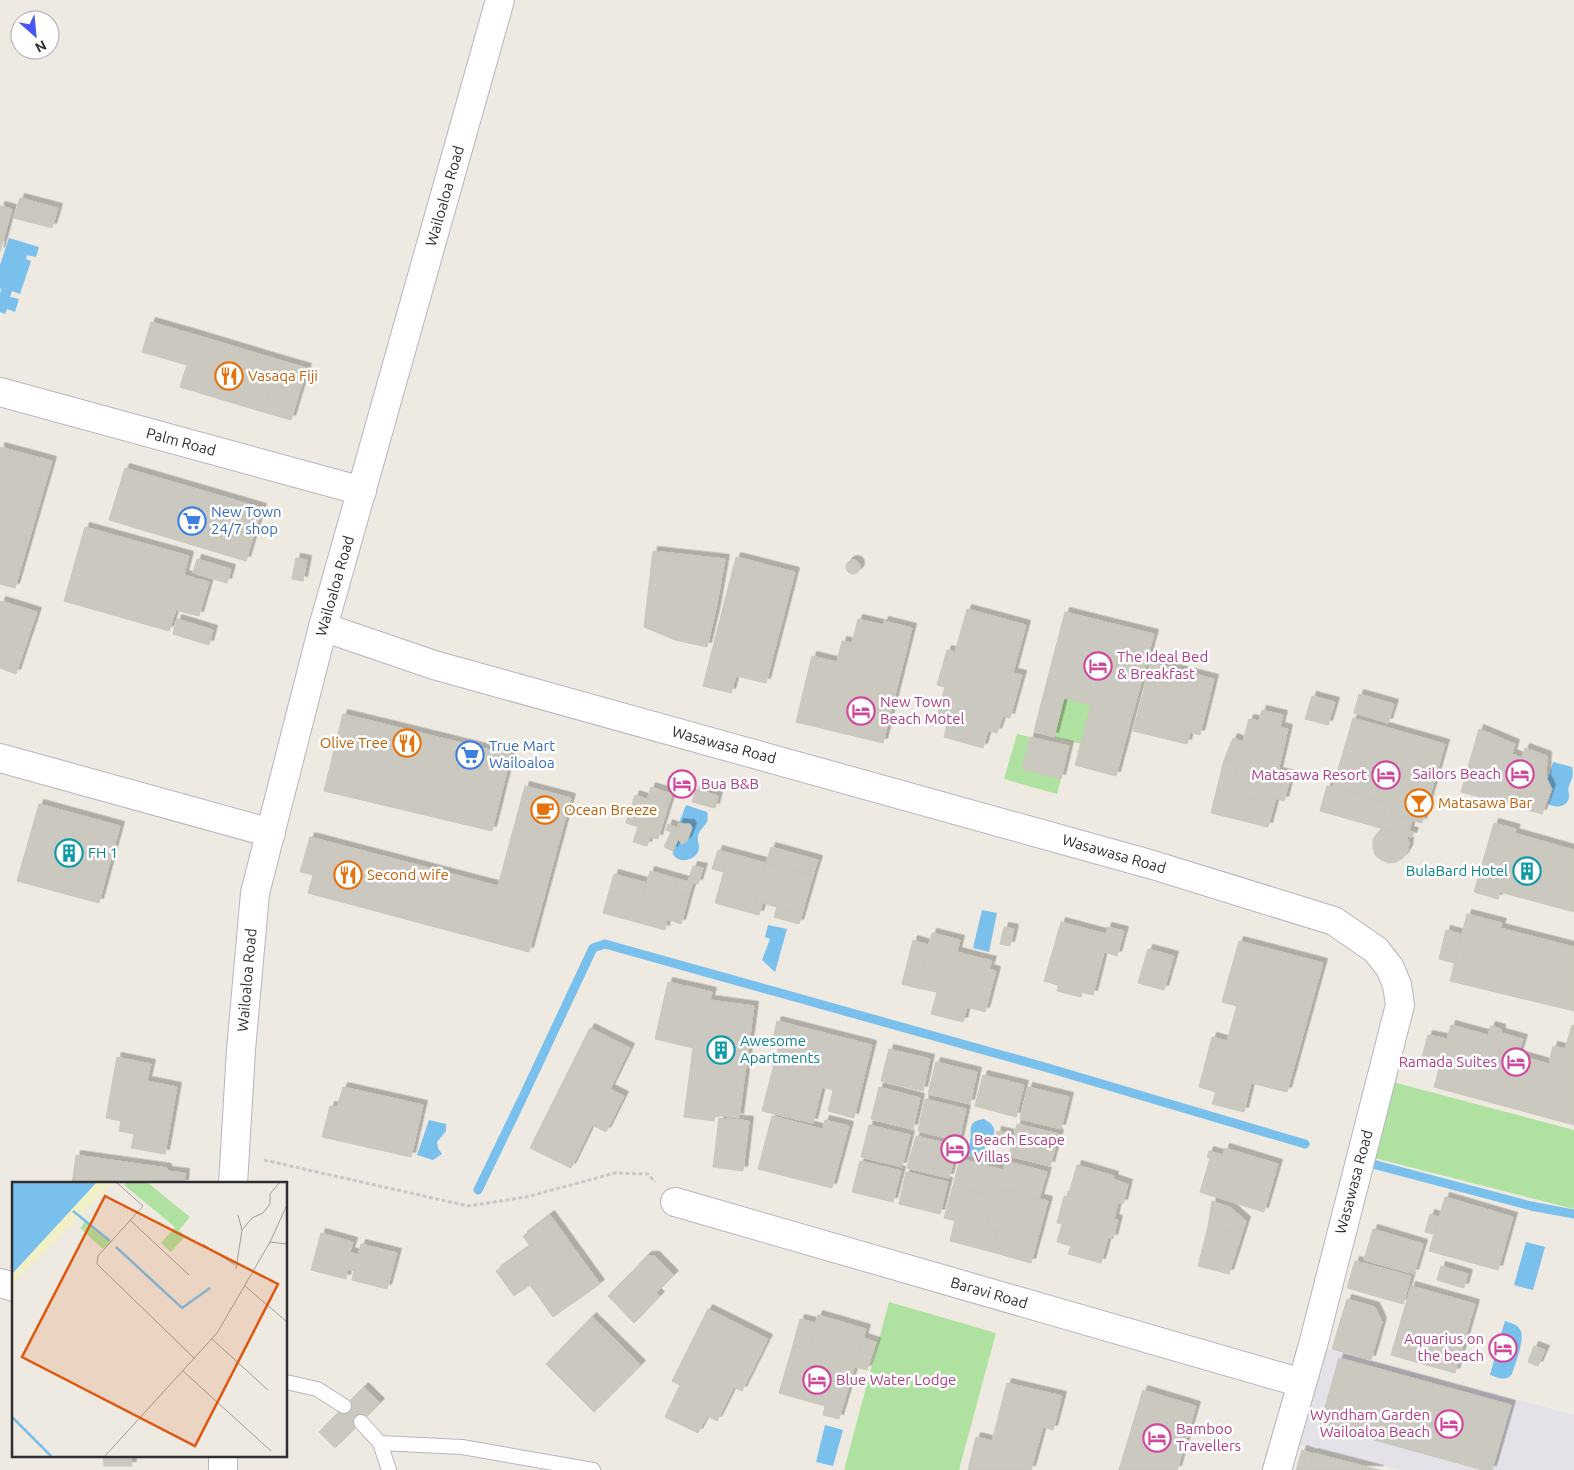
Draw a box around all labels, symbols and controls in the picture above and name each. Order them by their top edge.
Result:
north arrow [10,10,60,60]
text: N [33,37,49,56]
street label: Wailoaloa Road [422,144,467,248]
restaurant icon: Vasaqa Fiji [214,361,244,391]
place label: Vasaqa Fiji [248,367,318,384]
street label: Palm Road [144,424,218,459]
place label: New Town 24/7 shop [211,503,282,537]
supermarket icon: New Town 24/7 shop [177,506,207,536]
street label: Wailoaloa Road [312,534,357,638]
place label: The Ideal Bed & Breakfast [1117,648,1208,682]
hotel icon: The Ideal Bed & Breakfast [1083,651,1113,681]
place label: New Town Beach Motel [880,693,964,727]
hotel icon: New Town Beach Motel [846,696,876,726]
street label: Wasawasa Road [670,722,778,767]
restaurant icon: Olive Tree [392,728,422,758]
place label: Olive Tree [320,734,388,751]
place label: True Mart Wailoaloa [489,737,555,771]
supermarket icon: True Mart Wailoaloa [455,740,485,770]
hotel icon: Sailors Beach [1505,759,1535,789]
hotel icon: Matasawa Resort [1371,760,1401,790]
place label: Sailors Beach [1412,765,1501,782]
place label: Matasawa Resort [1251,766,1367,783]
hotel icon: Bua B&B [667,769,697,799]
place label: Bua B&B [701,775,759,792]
bar icon: Matasawa Bar [1404,788,1434,818]
place label: Matasawa Bar [1438,794,1533,811]
cafe icon: Ocean Breeze [530,795,560,825]
place label: Ocean Breeze [564,801,657,818]
street label: Wasawasa Road [1060,831,1168,876]
building icon: FH 1 [54,838,84,868]
place label: FH 1 [88,844,118,861]
building icon: BulaBard Hotel [1512,856,1542,886]
restaurant icon: Second wife [333,860,363,890]
place label: BulaBard Hotel [1406,862,1508,879]
place label: Second wife [367,866,449,883]
street label: Wailoaloa Road [234,928,259,1032]
place label: Awesome Apartments [740,1032,820,1066]
building icon: Awesome Apartments [706,1035,736,1065]
hotel icon: Ramada Suites [1501,1047,1531,1077]
place label: Ramada Suites [1399,1053,1497,1070]
street label: Wasawasa Road [1331,1128,1376,1236]
place label: Beach Escape Villas [974,1131,1065,1165]
hotel icon: Beach Escape Villas [940,1134,970,1164]
inset map [12,1182,288,1458]
street label: Baravi Road [949,1273,1030,1312]
place label: Aquarius on the beach [1404,1330,1484,1364]
hotel icon: Aquarius on the beach [1488,1333,1518,1363]
hotel icon: Blue Water Lodge [802,1365,832,1395]
place label: Blue Water Lodge [836,1371,956,1388]
place label: Wyndham Garden Wailoaloa Beach [1310,1406,1430,1440]
hotel icon: Wyndham Garden Wailoaloa Beach [1434,1409,1464,1439]
place label: Bamboo Travellers [1176,1420,1241,1454]
hotel icon: Bamboo Travellers [1142,1423,1172,1453]

